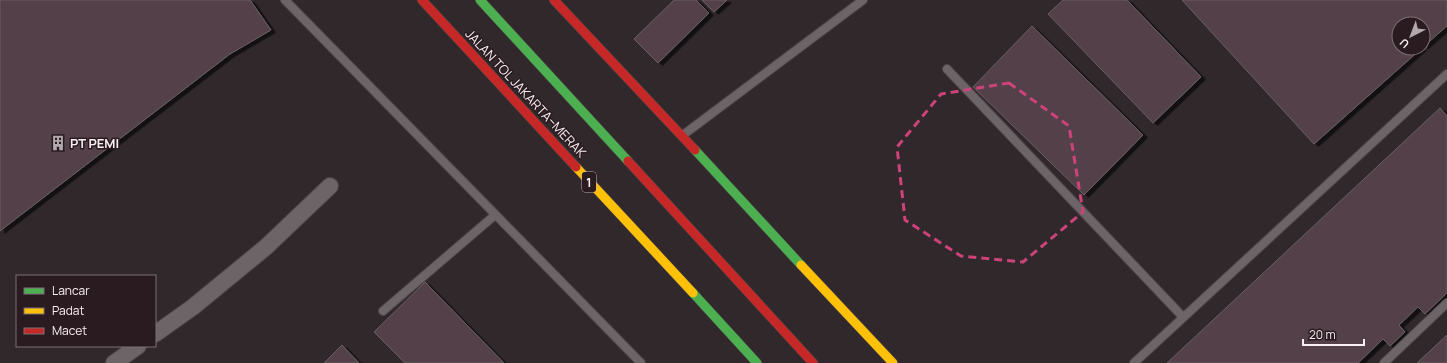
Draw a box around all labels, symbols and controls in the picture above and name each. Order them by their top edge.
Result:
north arrow [1391,16,1431,56]
street label: JALAN TOL JAKARTA–MERAK [462,25,591,161]
text: U [1396,36,1412,52]
building icon: PT PEMI [49,134,67,152]
place label: PT PEMI [70,134,119,152]
road number: 1 [582,172,596,192]
legend [16,275,156,347]
text: Lancar [52,282,90,299]
text: Padat [52,302,84,319]
scale bar [1303,321,1364,347]
text: Macet [52,322,87,339]
text: 20 m [1309,326,1336,343]

